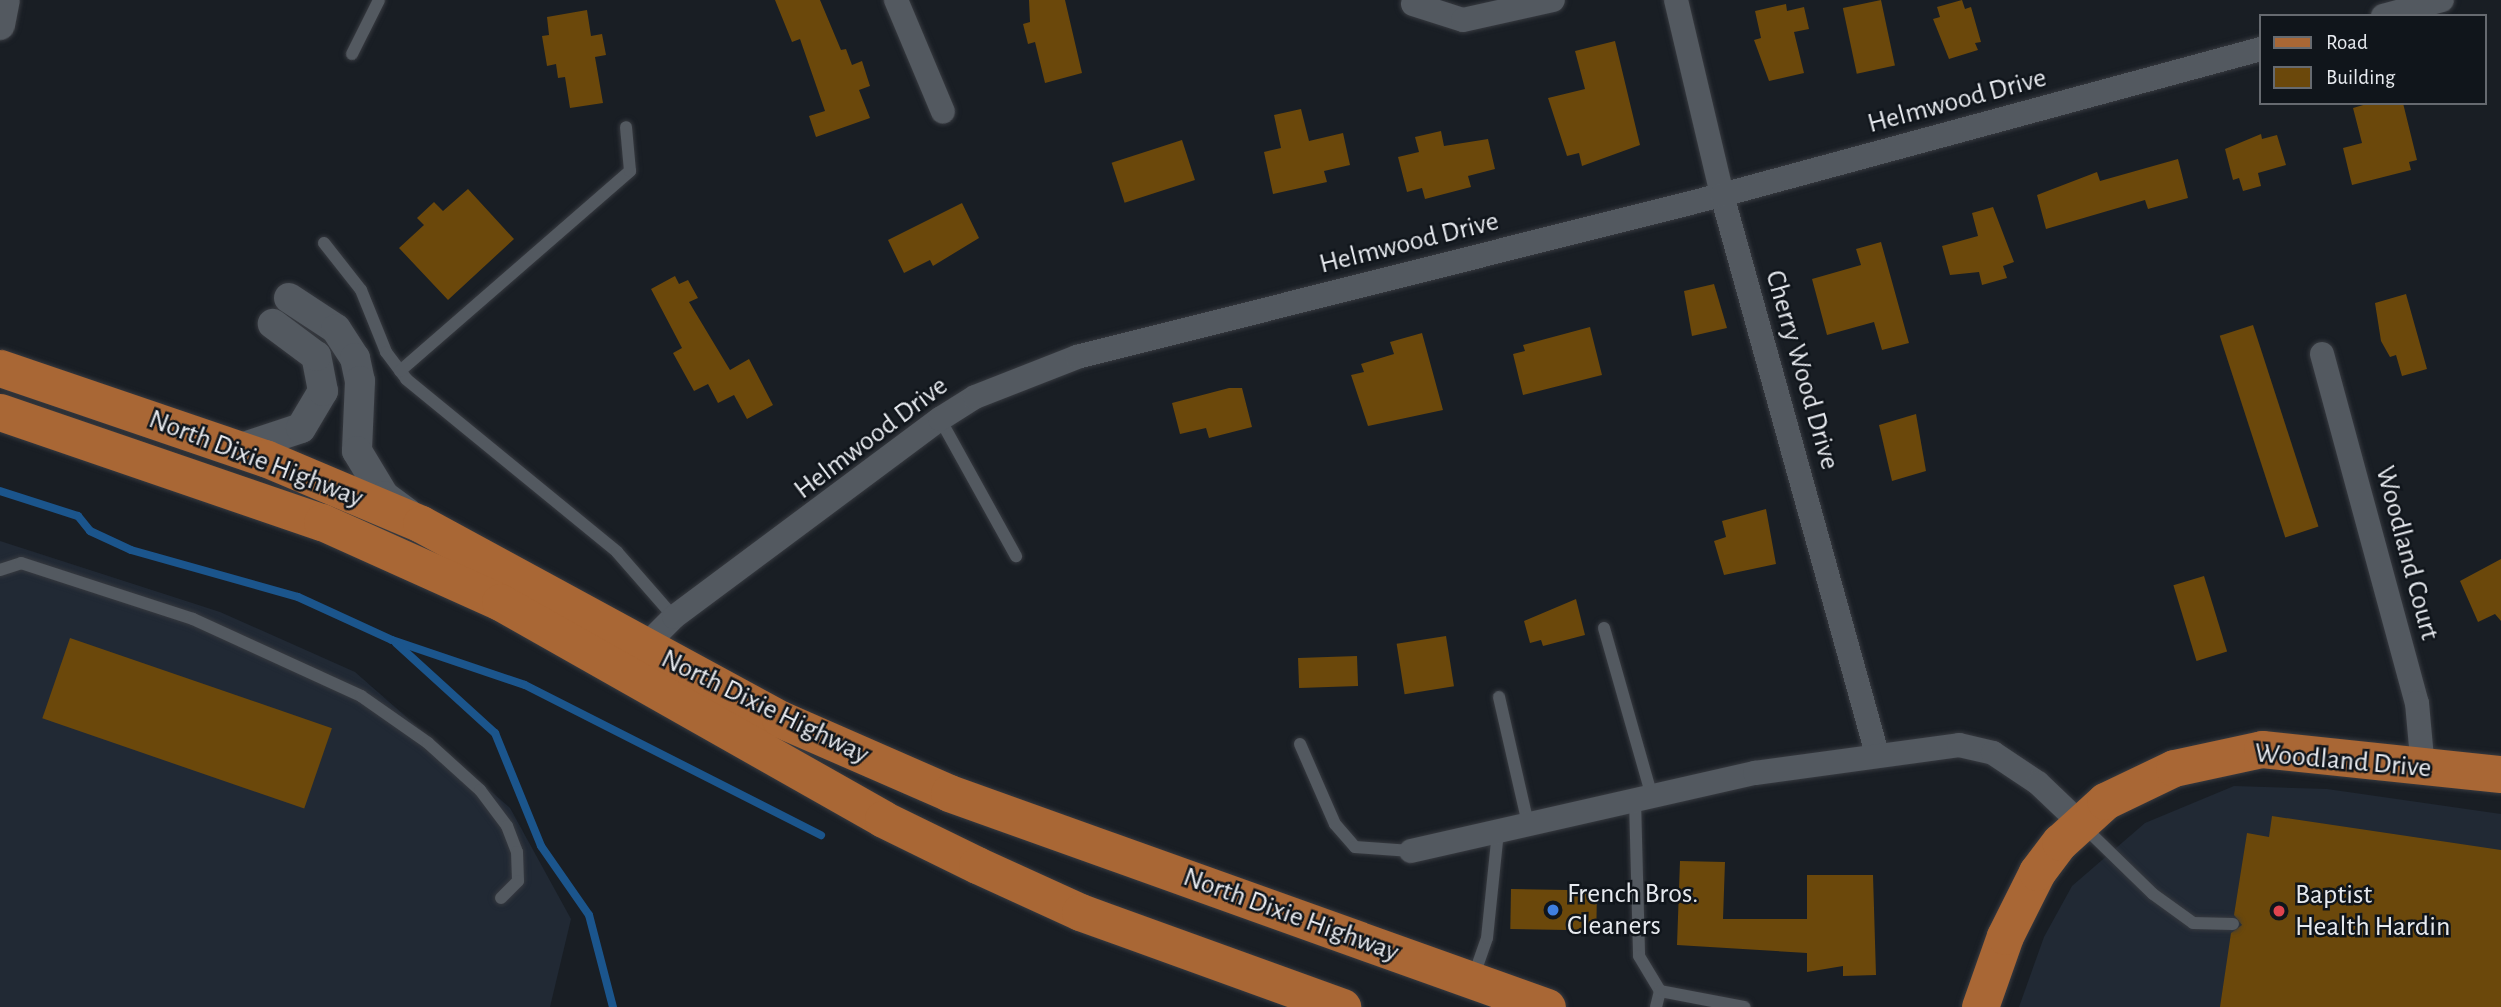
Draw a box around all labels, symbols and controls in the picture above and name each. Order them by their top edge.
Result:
legend [2260,14,2487,105]
text: Road [2326,32,2368,53]
street label: Helmwood Drive [1864,61,2050,141]
text: Building [2326,67,2395,88]
street label: Helmwood Drive [1316,204,1502,282]
street label: Cherry Wood Drive [1758,267,1846,473]
street label: Helmwood Drive [788,369,954,507]
street label: North Dixie Highway [144,403,368,515]
street label: Woodland Court [2368,462,2446,644]
street label: North Dixie Highway [656,642,874,772]
street label: Woodland Drive [2253,737,2433,785]
street label: North Dixie Highway [1179,860,1403,970]
place label: French Bros. Cleaners [1567,877,1698,943]
place label: Baptist Health Hardin [2295,878,2450,944]
marker: Baptist Health Hardin [2269,901,2289,921]
marker: French Bros. Cleaners [1545,902,1561,918]

